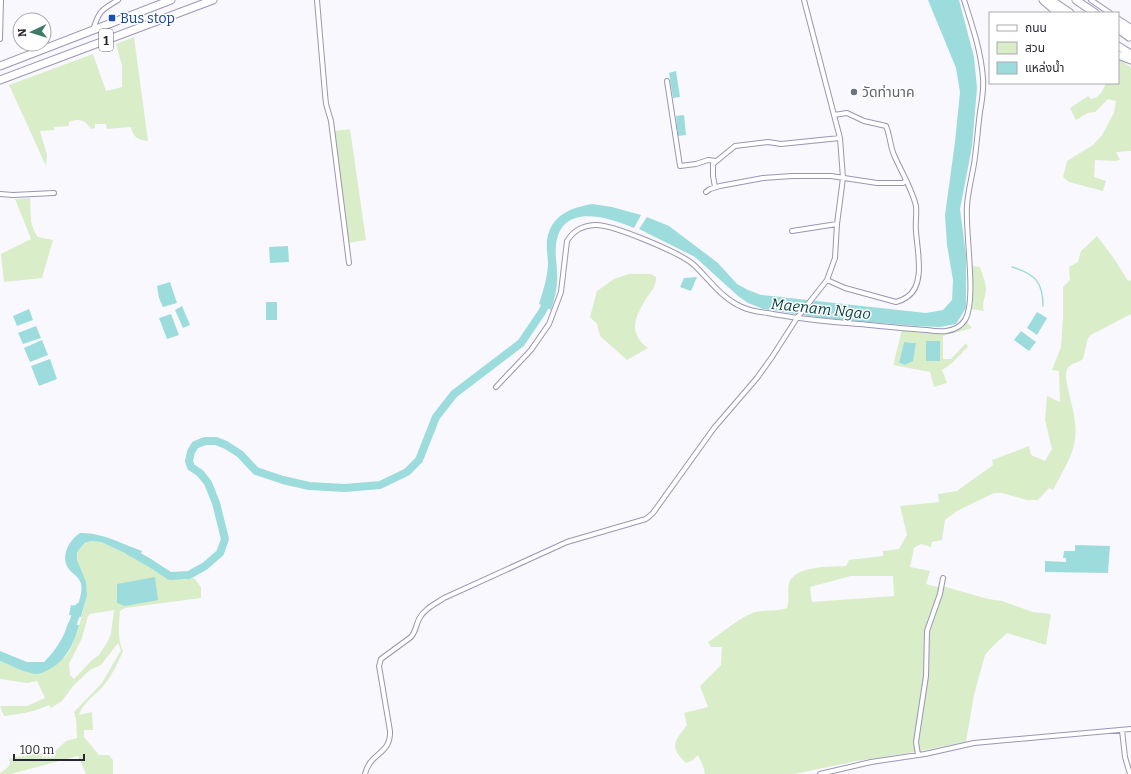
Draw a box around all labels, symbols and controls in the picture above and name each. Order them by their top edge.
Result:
place label: Bus stop [120,10,175,27]
north arrow [12,12,52,52]
legend [989,12,1119,84]
marker: Bus stop [107,13,117,23]
text: ถนน [1025,21,1047,35]
text: N [16,27,29,37]
road number: 1 [99,29,113,51]
text: สวน [1025,41,1045,55]
text: แหล่งน้ำ [1025,59,1064,75]
place label: วัดท่านาค [862,84,915,101]
marker: วัดท่านาค [849,87,859,97]
water label: Maenam Ngao [770,295,872,323]
scale bar [14,736,84,762]
text: 100 m [20,743,55,757]

